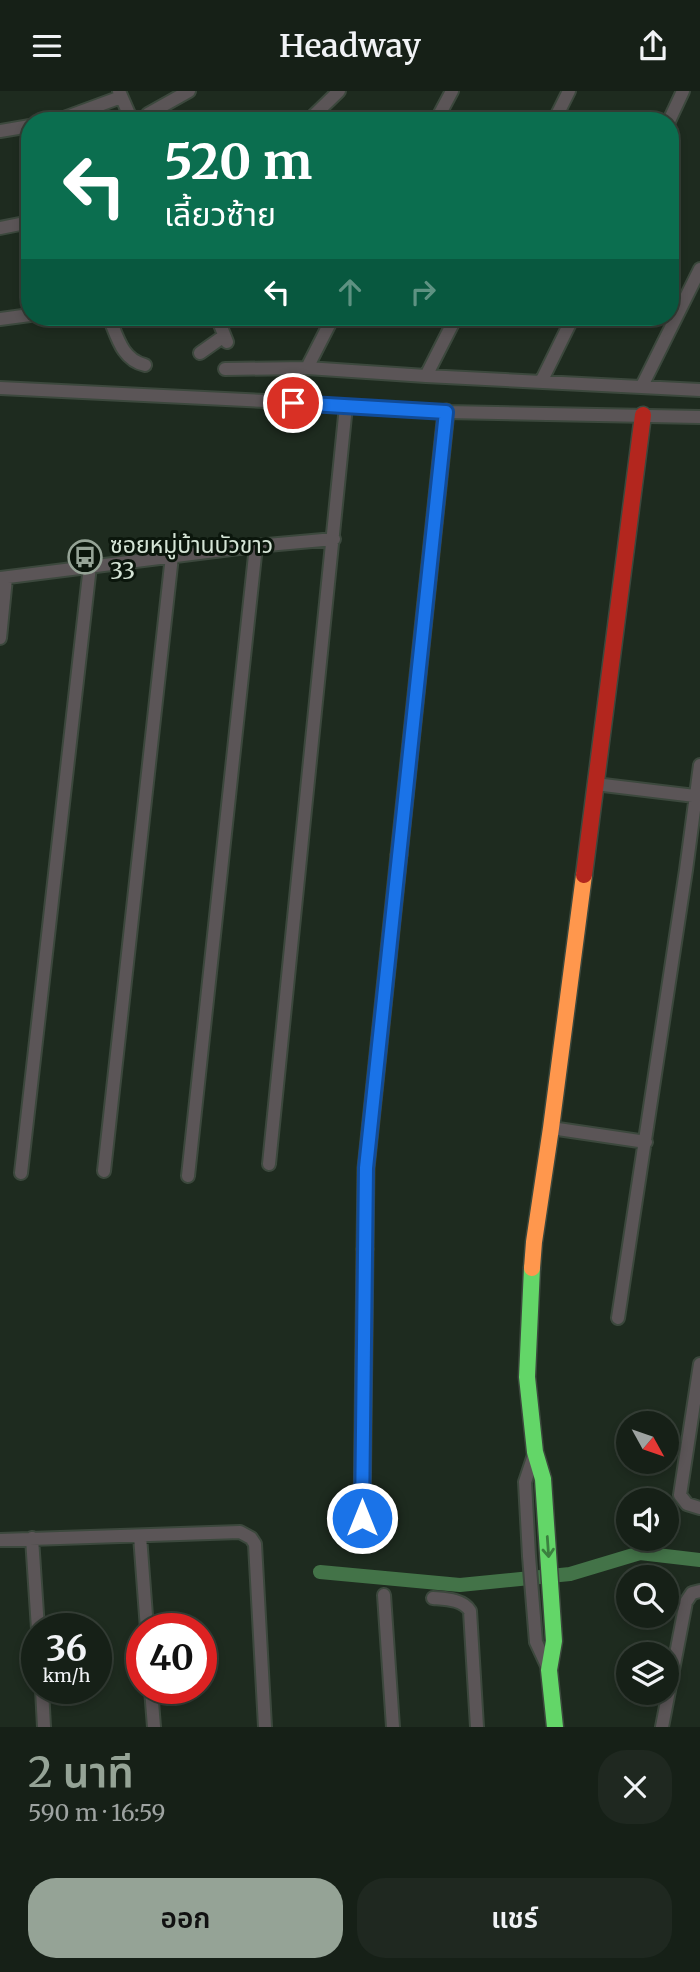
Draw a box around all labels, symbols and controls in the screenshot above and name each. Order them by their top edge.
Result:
text: Headway [279,26,421,66]
icon: menu [28,27,66,65]
icon: share [634,27,672,65]
text: 520 m [164,131,312,192]
icon: left [49,140,140,231]
text: เลี้ยวซ้าย [164,195,276,235]
icon: left [258,273,296,311]
icon: ahead [331,273,369,311]
icon: right [404,273,442,311]
pin [263,373,323,433]
icon: arrive [274,384,312,422]
place label: ซอยหมู่บ้านบัวขาว 33 [110,530,273,585]
bus stop icon: ซอยหมู่บ้านบัวขาว 33 [66,538,104,576]
north arrow [616,1411,679,1473]
map controls [616,1411,679,1705]
position arrow [325,1481,399,1555]
button: sound [616,1488,679,1551]
one-way arrow [541,1535,554,1558]
button: search [616,1565,679,1628]
speed limit sign: 40 [126,1613,217,1704]
text: 36 [46,1627,87,1671]
button: layers [616,1642,679,1705]
text: km/h [43,1664,90,1687]
text: 2 นาที [28,1746,134,1798]
button: close [598,1750,672,1824]
text: 590 m · 16:59 [28,1798,166,1827]
button: ออก [28,1878,343,1958]
button: แชร์ [357,1878,672,1958]

